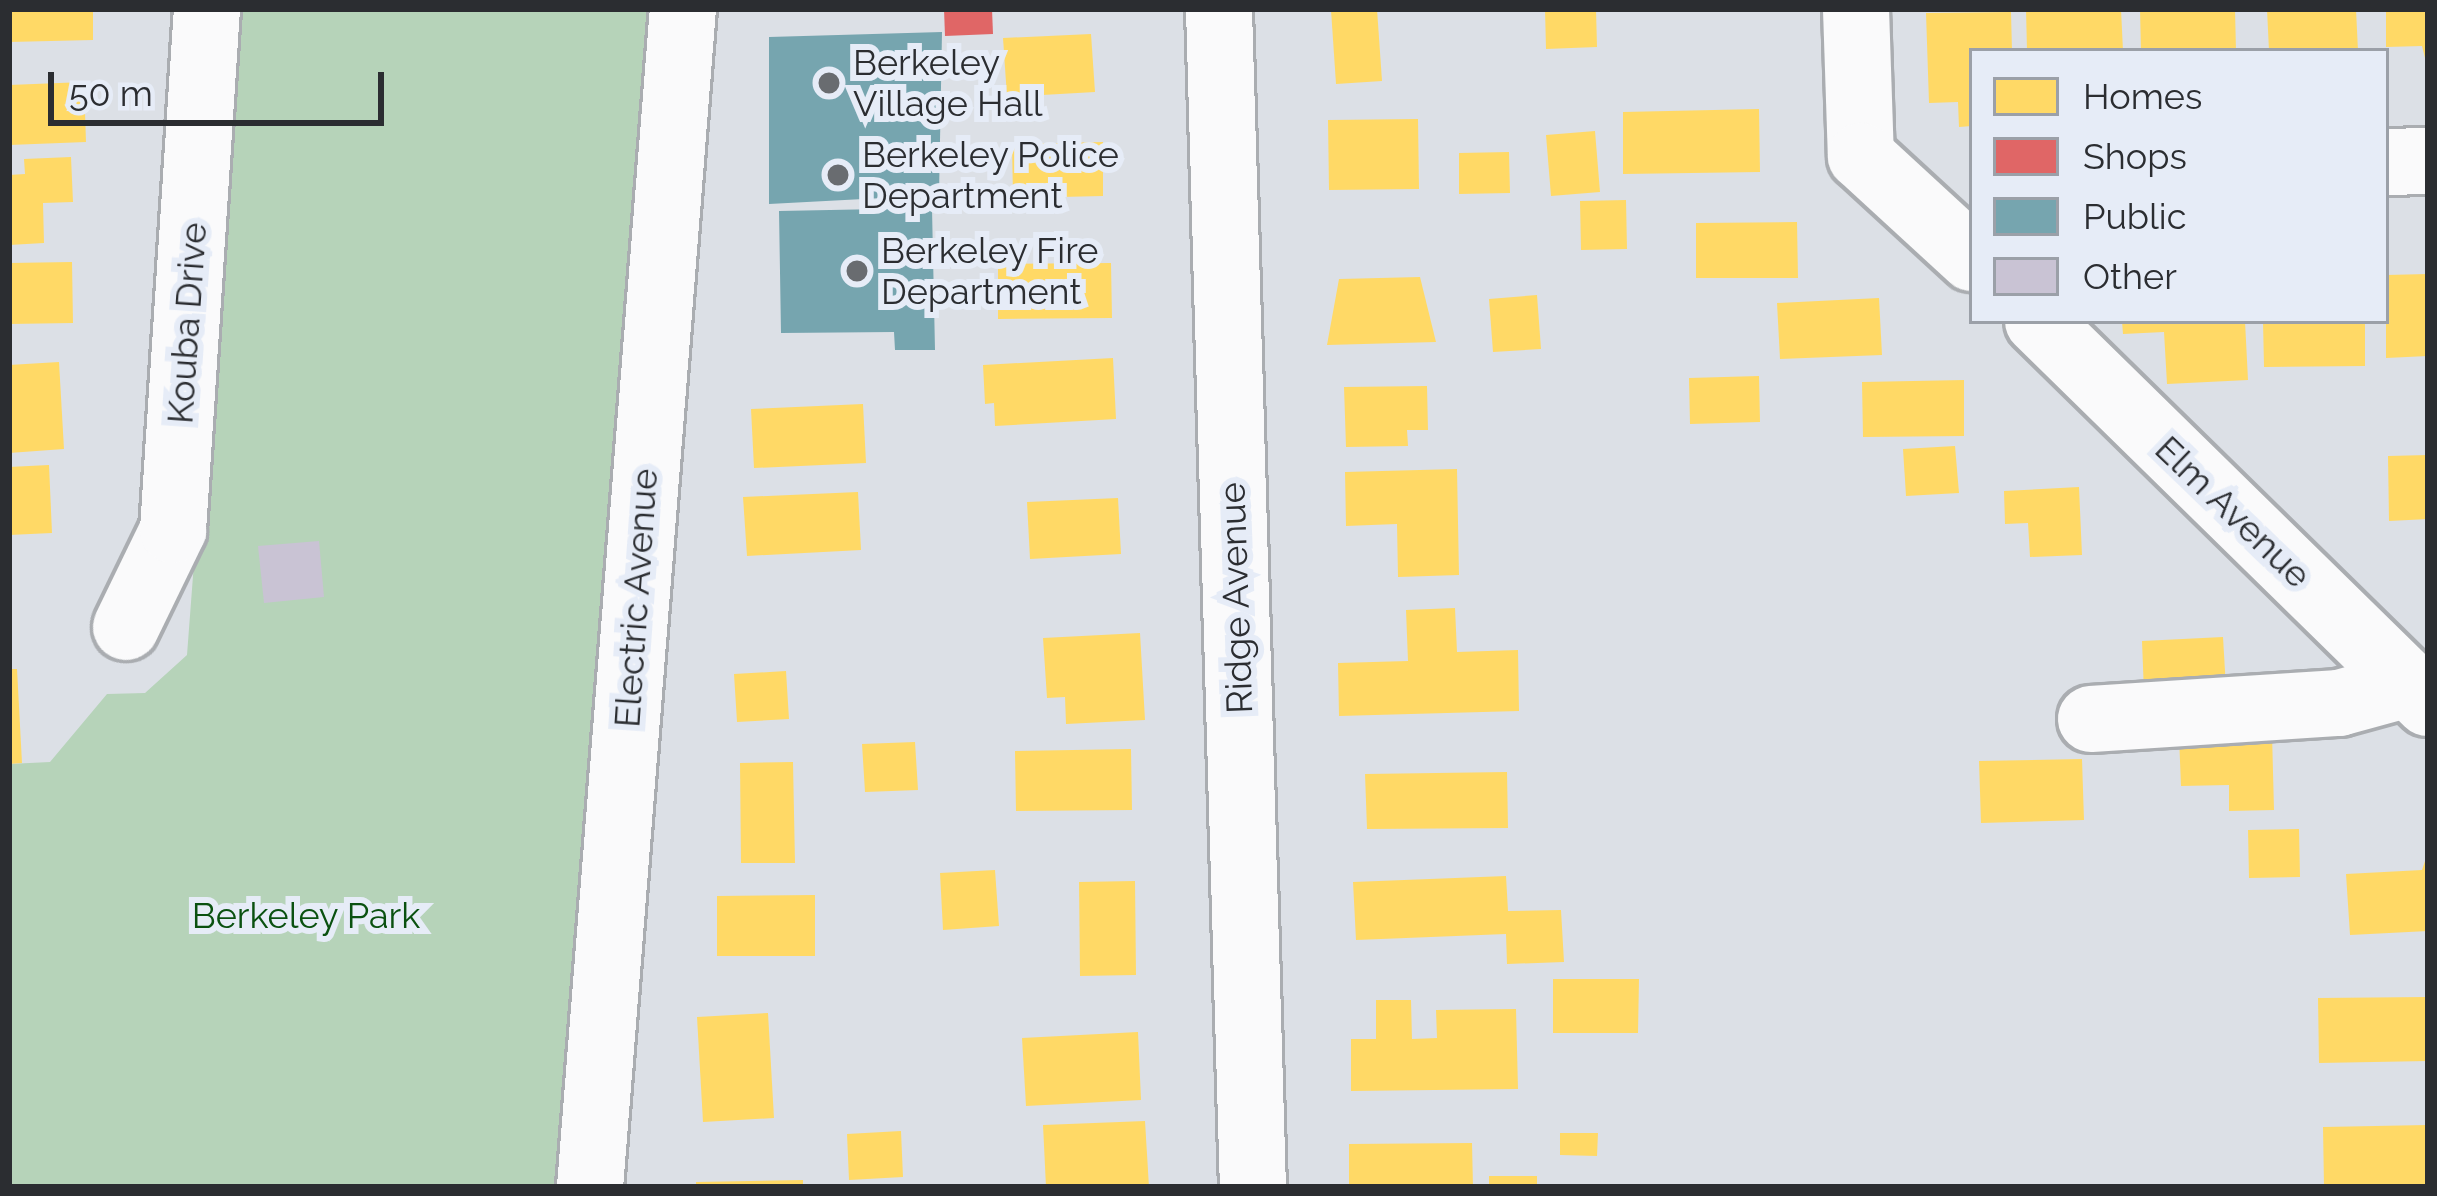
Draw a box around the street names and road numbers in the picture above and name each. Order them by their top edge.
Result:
street label: Kouba Drive [158,221,216,425]
street label: Elm Avenue [2146,427,2320,597]
street label: Electric Avenue [605,467,667,729]
street label: Ridge Avenue [1210,481,1262,715]

